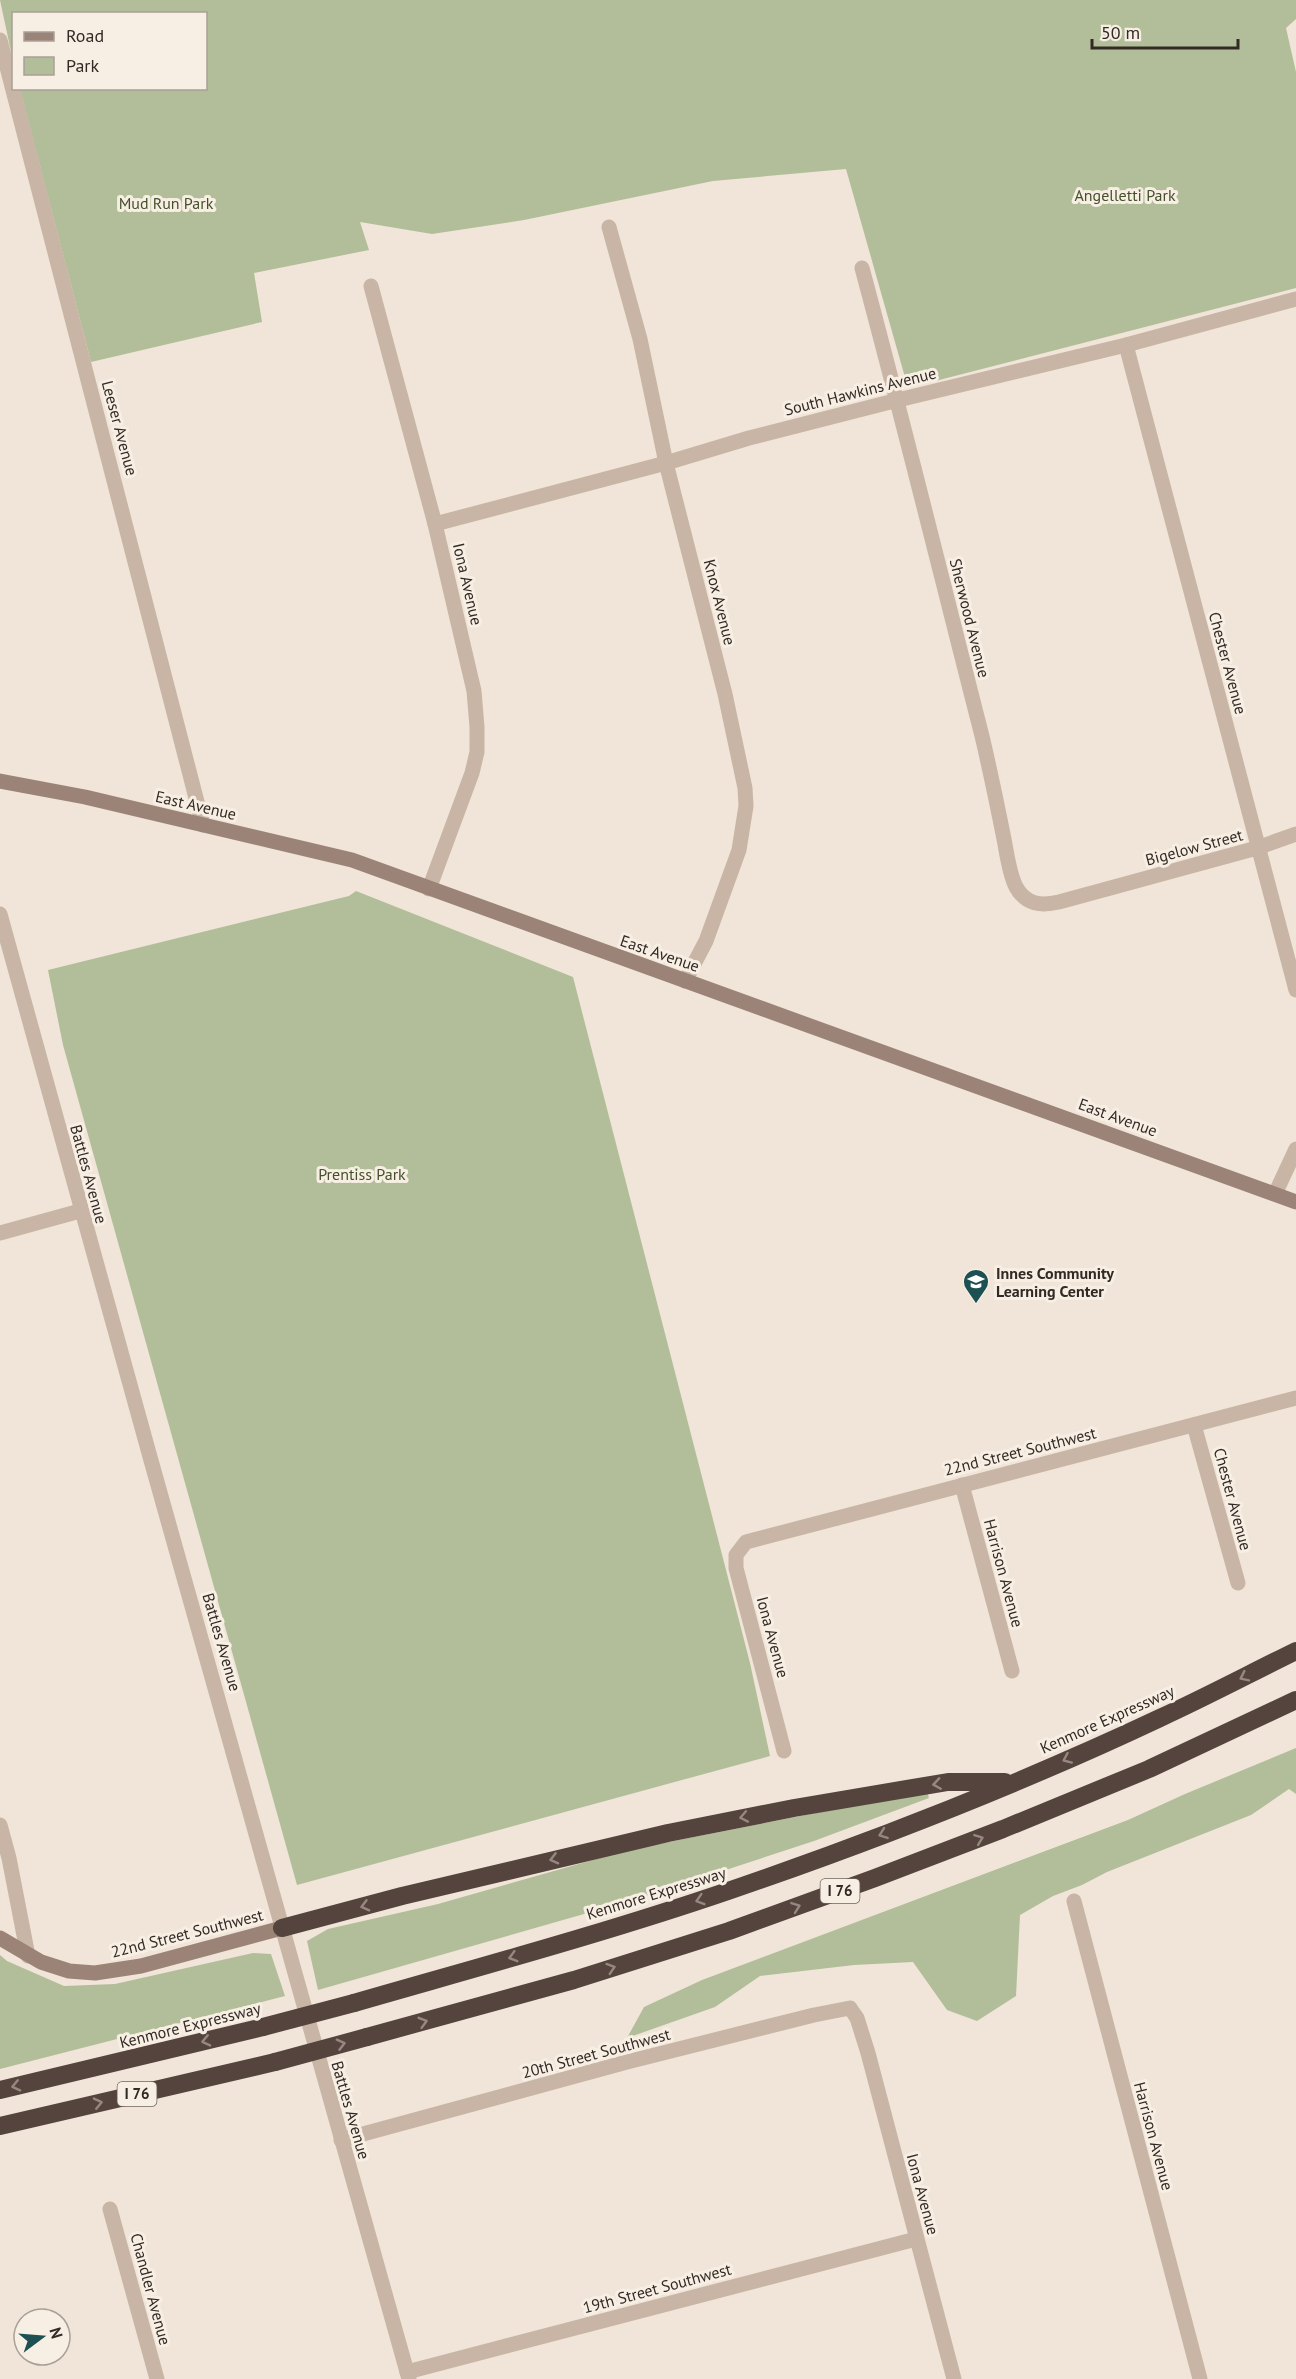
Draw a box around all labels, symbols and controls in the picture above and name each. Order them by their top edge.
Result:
legend [12,12,207,90]
scale bar [1092,12,1238,50]
text: 50 m [1101,21,1140,44]
text: Road [66,24,104,47]
text: Park [66,54,99,77]
park label: Angelletti Park [1074,185,1176,205]
park label: Mud Run Park [119,193,214,213]
street label: South Hawkins Avenue [782,362,938,420]
street label: Leeser Avenue [98,378,142,478]
street label: Iona Avenue [449,541,487,627]
street label: Sherwood Avenue [946,556,994,680]
street label: Knox Avenue [700,557,740,647]
street label: Chester Avenue [1205,610,1251,716]
street label: East Avenue [154,786,238,824]
street label: Bigelow Street [1143,824,1245,870]
street label: East Avenue [618,930,702,976]
street label: East Avenue [1076,1094,1160,1140]
street label: Battles Avenue [66,1122,112,1226]
park label: Prentiss Park [318,1164,406,1184]
place label: Innes Community Learning Center [996,1263,1114,1301]
school or university icon: Innes Community Learning Center [961,1267,991,1305]
street label: 22nd Street Southwest [942,1422,1099,1480]
street label: Chester Avenue [1210,1446,1256,1552]
street label: Harrison Avenue [980,1516,1028,1630]
street label: Battles Avenue [198,1591,246,1693]
street label: Iona Avenue [753,1594,793,1680]
one-way arrow [1239,1669,1250,1681]
street label: Kenmore Expressway [1037,1680,1178,1758]
one-way arrow [1062,1752,1073,1764]
one-way arrow [932,1777,941,1789]
one-way arrow [740,1810,750,1823]
one-way arrow [878,1826,889,1839]
one-way arrow [973,1833,983,1846]
one-way arrow [549,1852,559,1865]
street label: Kenmore Expressway [584,1862,729,1924]
road number: I 76 [820,1879,860,1903]
one-way arrow [695,1893,706,1905]
one-way arrow [360,1899,371,1911]
one-way arrow [790,1901,801,1914]
street label: 22nd Street Southwest [109,1904,266,1962]
one-way arrow [508,1950,519,1962]
one-way arrow [605,1963,616,1975]
street label: Kenmore Expressway [117,1998,263,2052]
one-way arrow [418,2017,428,2029]
street label: 20th Street Southwest [520,2023,673,2082]
one-way arrow [201,2034,211,2047]
one-way arrow [336,2039,346,2052]
street label: Battles Avenue [327,2059,375,2161]
one-way arrow [12,2079,22,2092]
street label: Harrison Avenue [1130,2079,1178,2193]
road number: I 76 [118,2082,156,2106]
one-way arrow [93,2097,103,2110]
street label: Iona Avenue [903,2151,943,2237]
street label: Chandler Avenue [126,2231,176,2347]
street label: 19th Street Southwest [581,2258,734,2317]
north arrow [12,2307,72,2367]
text: N [45,2325,67,2341]

